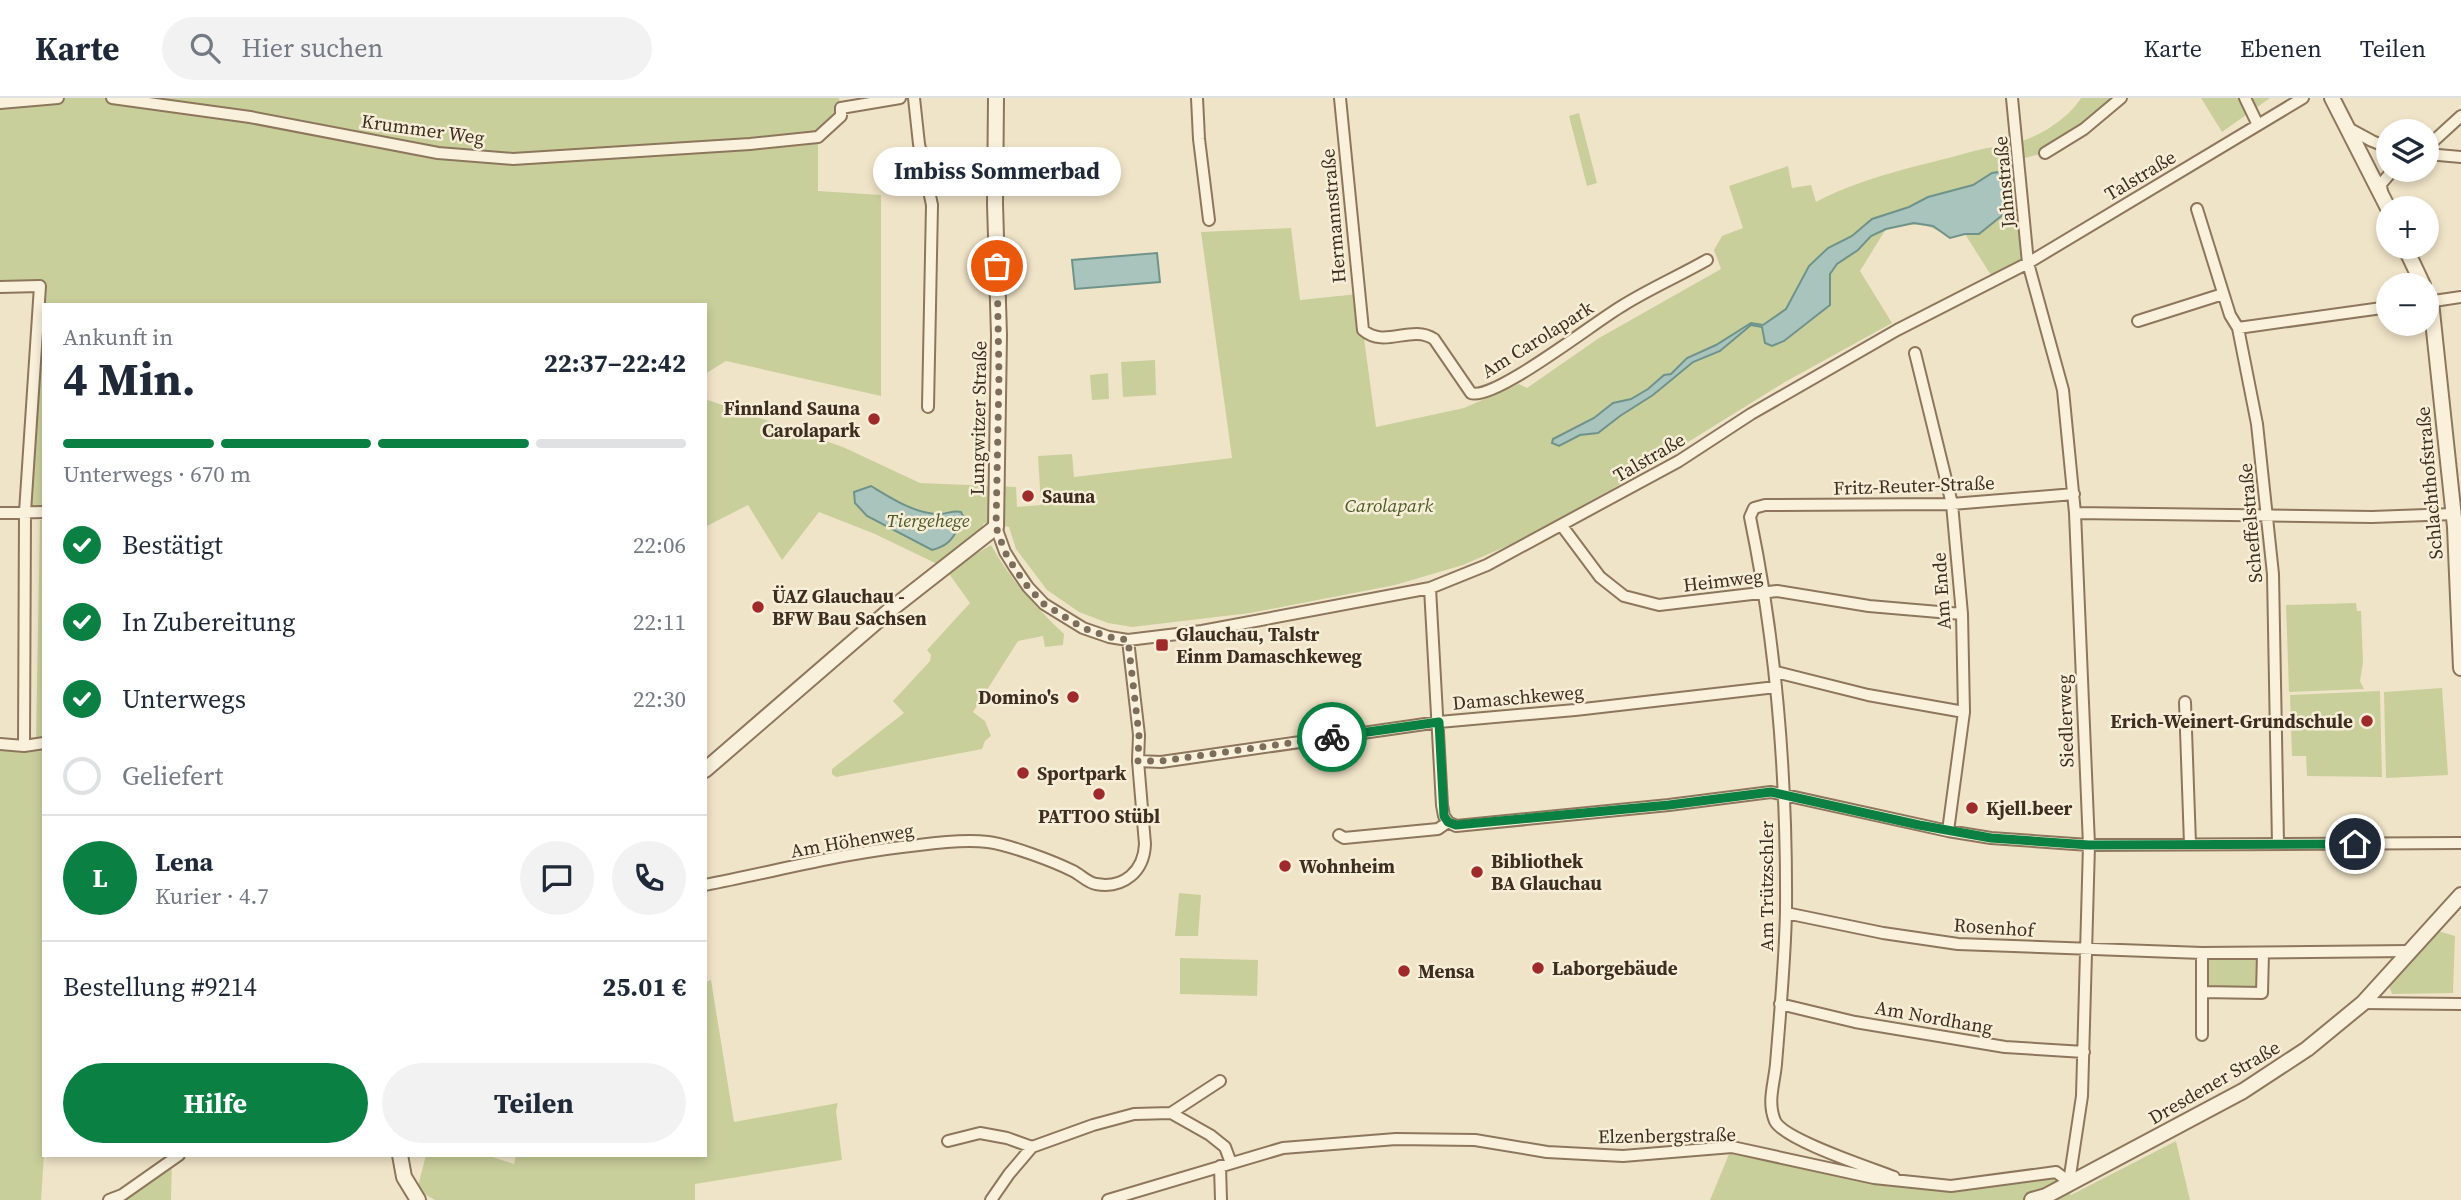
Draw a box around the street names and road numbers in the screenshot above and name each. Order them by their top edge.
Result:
street label: Krummer Weg [360,107,486,151]
street label: Jahnstraße [1987,135,2021,230]
street label: Talstraße [2099,144,2181,206]
street label: Hermannstraße [1314,148,1352,284]
street label: Am Carolapark [1476,294,1598,384]
street label: Lungwitzer Straße [964,340,992,496]
street label: Schlachthofstraße [2409,405,2449,561]
street label: Talstraße [1608,426,1690,488]
street label: Scheffelstraße [2232,462,2268,584]
street label: Fritz-Reuter-Straße [1833,469,1995,501]
street label: Am Ende [1925,551,1957,631]
street label: Heimweg [1682,562,1765,598]
street label: Siedlerweg [2050,674,2080,768]
street label: Damaschkeweg [1451,678,1585,716]
street label: Am Höhenweg [788,816,916,864]
street label: Am Trützschler [1753,821,1779,951]
street label: Rosenhof [1953,911,2037,943]
street label: Am Nordhang [1873,994,1995,1040]
street label: Dresdener Straße [2144,1034,2284,1130]
street label: Elzenbergstraße [1598,1121,1736,1149]

